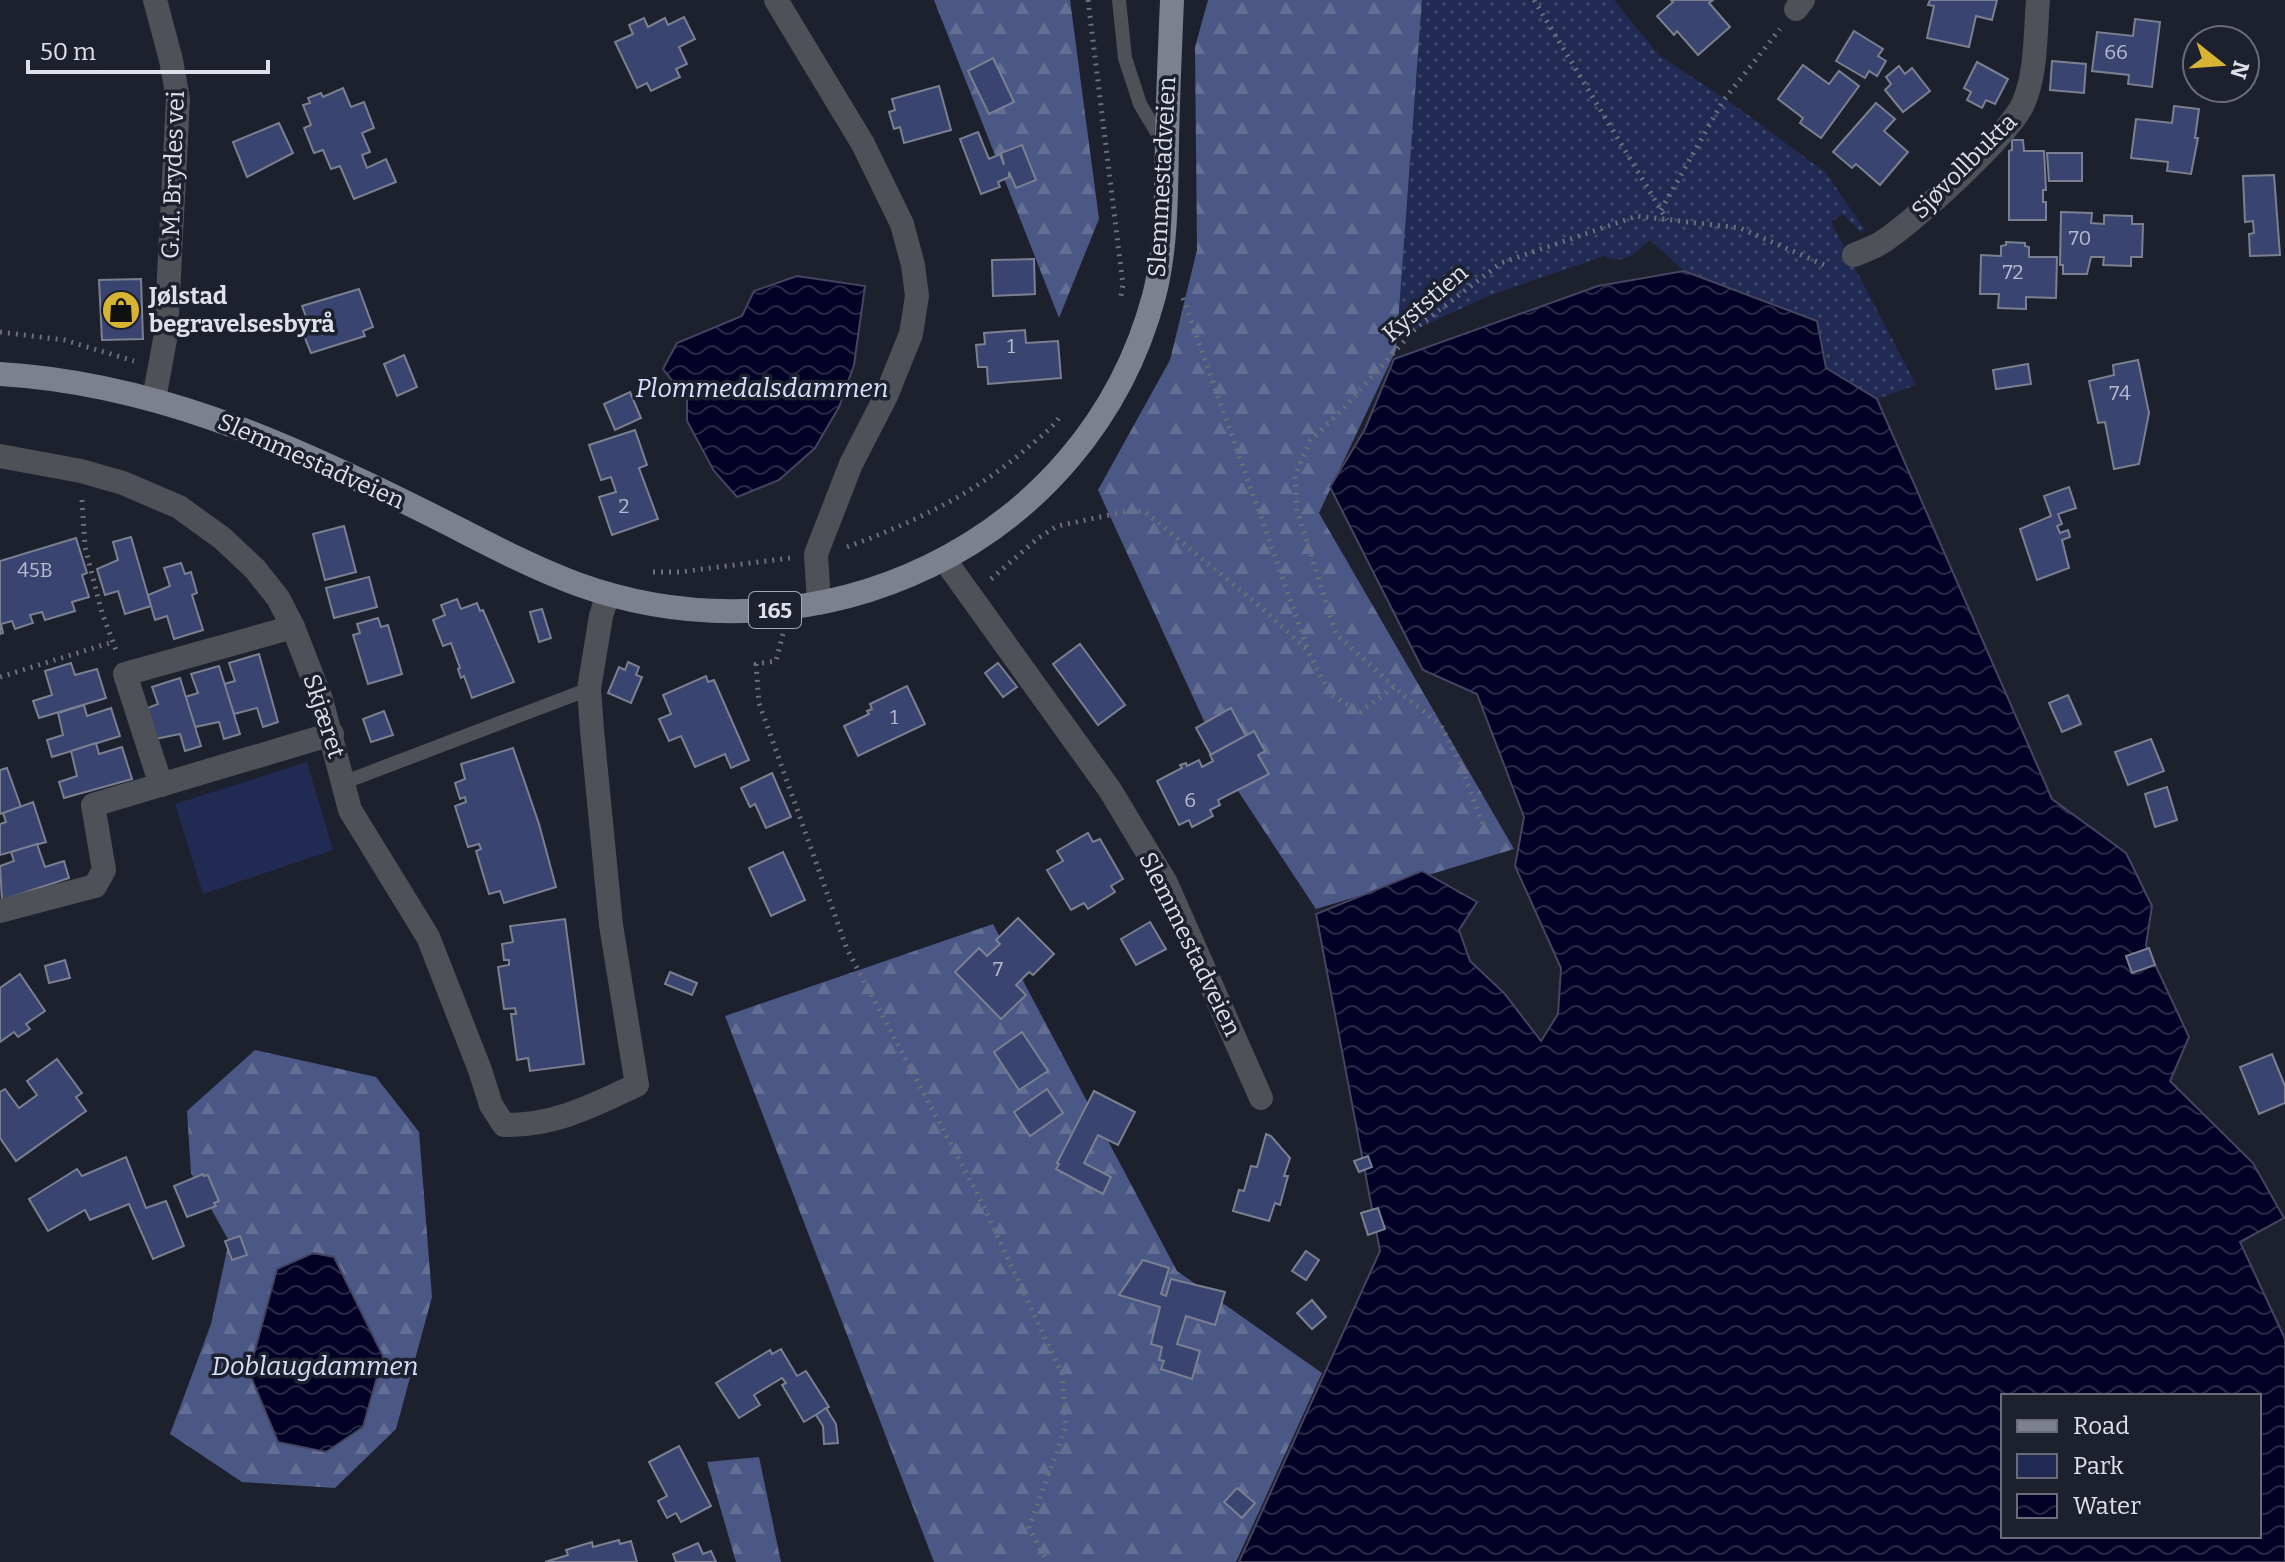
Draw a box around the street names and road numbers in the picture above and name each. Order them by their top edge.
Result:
street label: Slemmestadveien [1143,76,1181,278]
street label: G.M. Brydes vei [156,90,190,260]
street label: Sjøvollbukta [1906,108,2022,224]
street label: Kyststien [1377,258,1473,348]
street label: Slemmestadveien [213,407,409,515]
road number: 165 [749,592,801,628]
street label: Skjæret [297,670,351,762]
street label: Slemmestadveien [1133,848,1247,1040]

